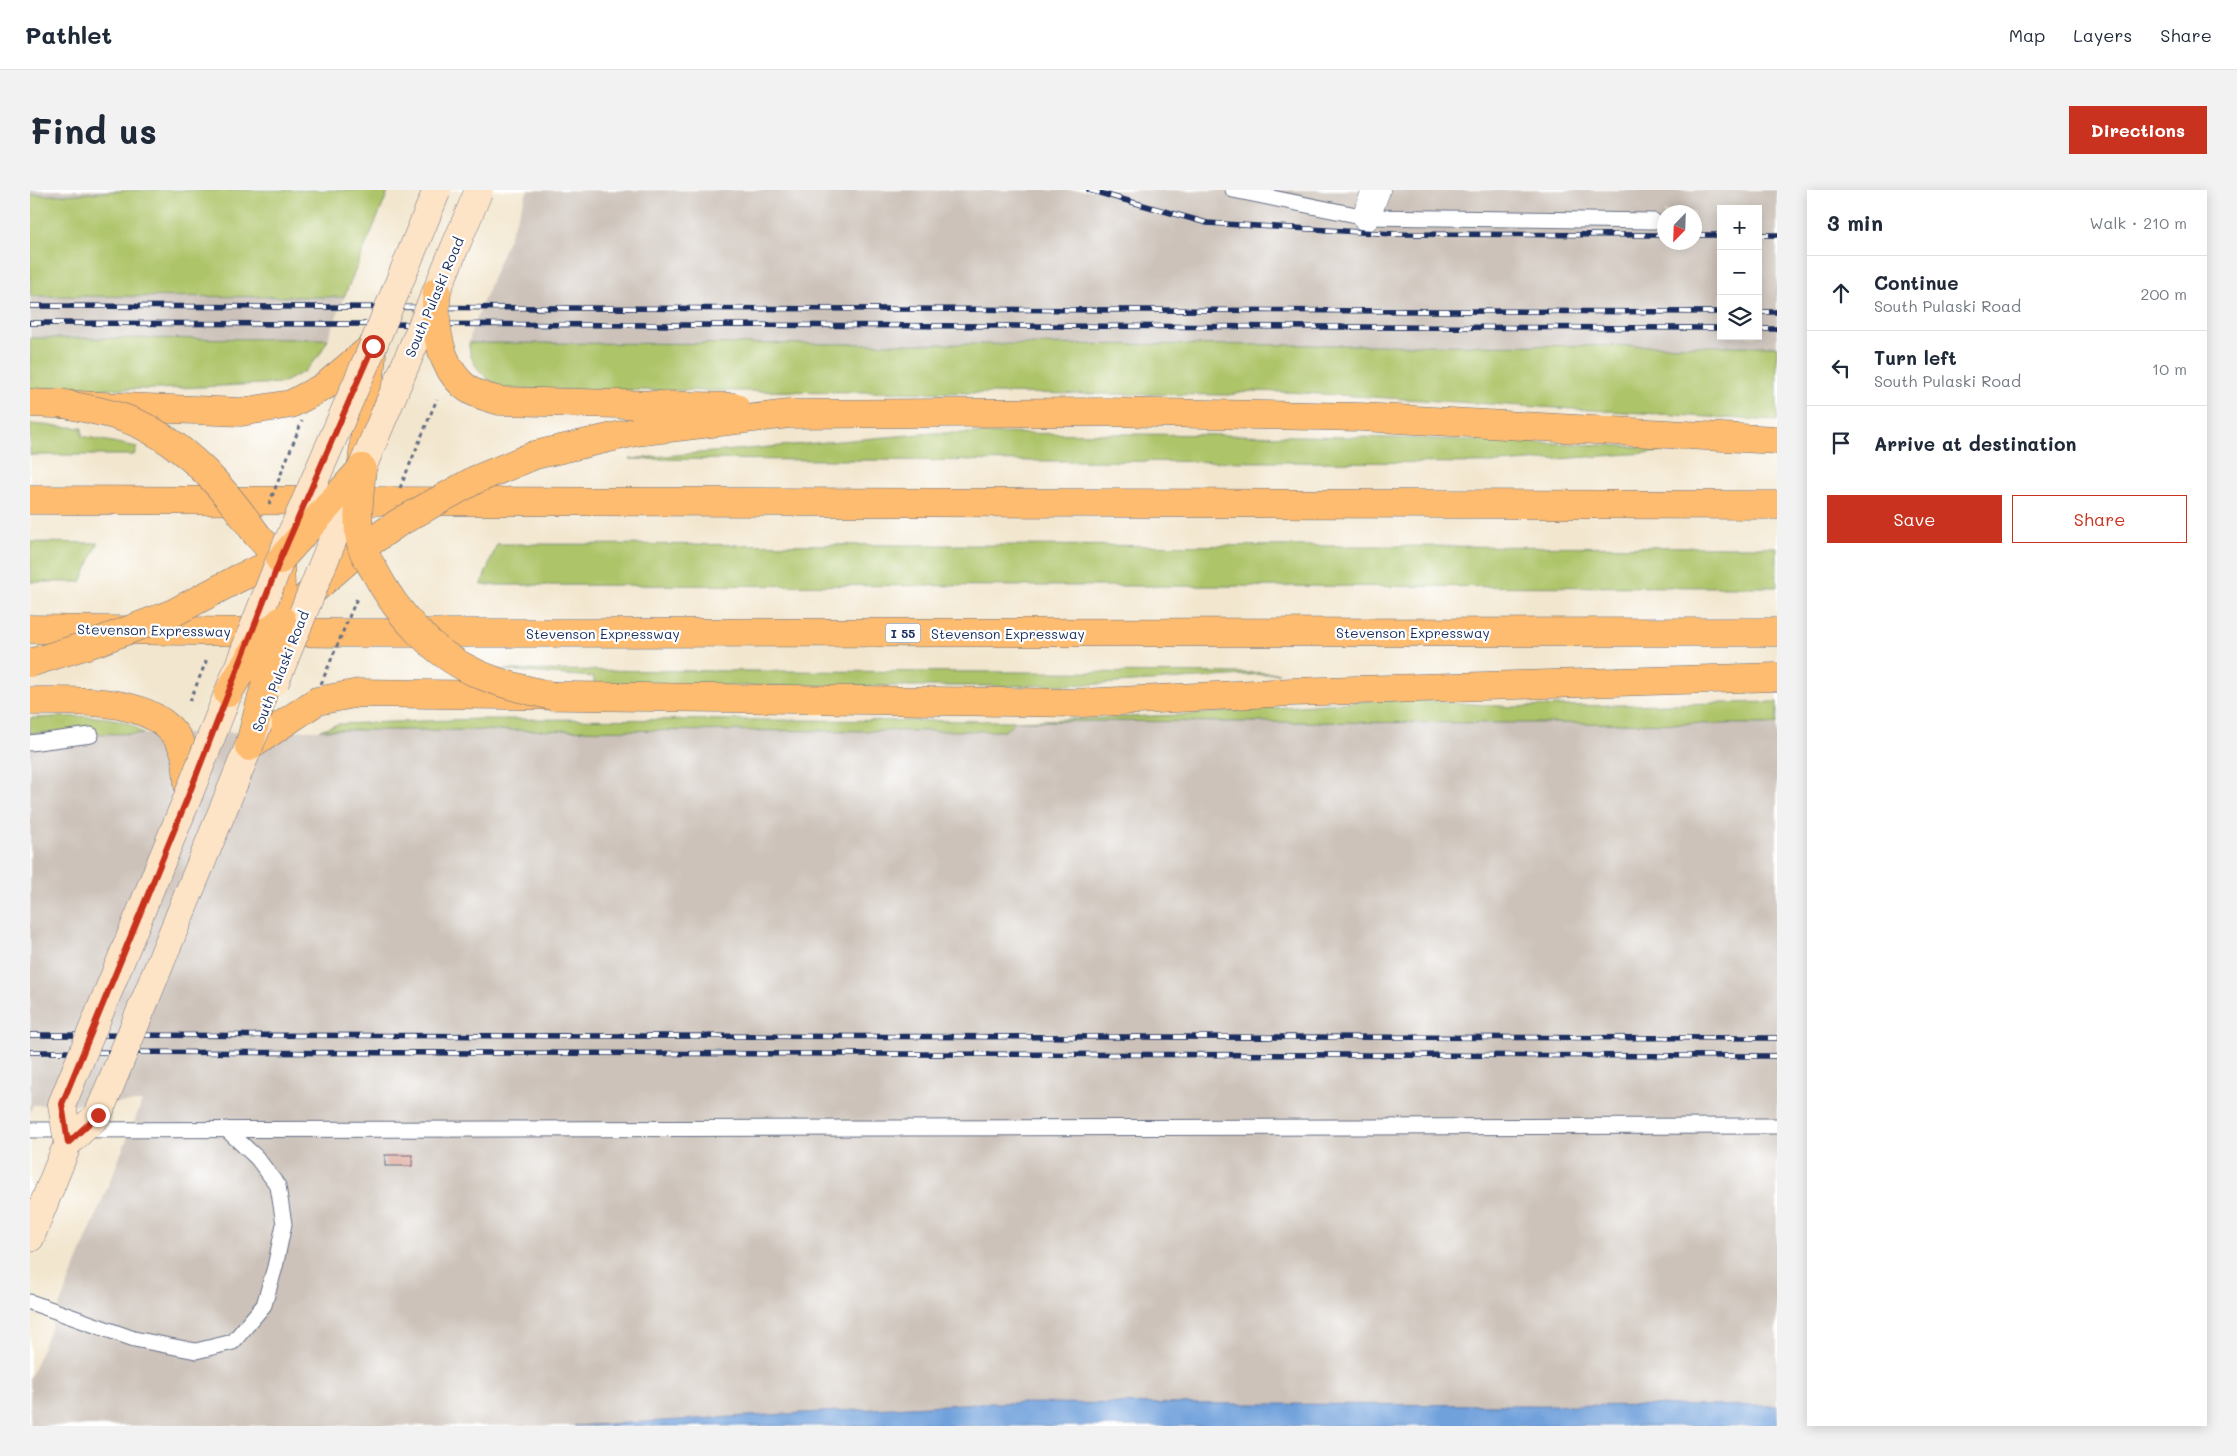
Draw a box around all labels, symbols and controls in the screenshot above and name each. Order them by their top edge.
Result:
text: Pathlet [25,19,112,50]
text: Map [2009,23,2045,47]
text: Layers [2073,23,2132,47]
text: Share [2160,23,2212,47]
button: Directions [2069,106,2207,154]
text: Find us [30,107,157,153]
north arrow [1657,205,1702,250]
map controls [1717,205,1762,340]
button: + [1717,205,1762,250]
text: 3 min [1827,209,1883,236]
text: Walk · 210 m [2089,212,2187,233]
street label: South Pulaski Road [400,234,468,360]
button: − [1717,250,1762,295]
text: Continue [1874,270,1959,295]
icon: ahead [1827,279,1855,307]
text: 200 m [2140,283,2187,304]
button: layers [1717,295,1762,340]
text: South Pulaski Road [1874,295,2021,316]
route start [362,335,385,358]
text: Turn left [1874,345,1957,370]
icon: left [1827,354,1855,382]
text: 10 m [2152,358,2187,379]
text: South Pulaski Road [1874,370,2021,391]
icon: arrive [1827,429,1855,457]
text: Arrive at destination [1874,431,2077,456]
button: Save [1827,495,2002,543]
button: Share [2012,495,2187,543]
street label: South Pulaski Road [247,608,313,734]
street label: Stevenson Expressway [77,619,231,641]
road number: I 55 [886,623,920,642]
street label: Stevenson Expressway [1336,623,1490,642]
street label: Stevenson Expressway [526,624,680,643]
street label: Stevenson Expressway [931,624,1085,643]
route end [87,1104,110,1127]

